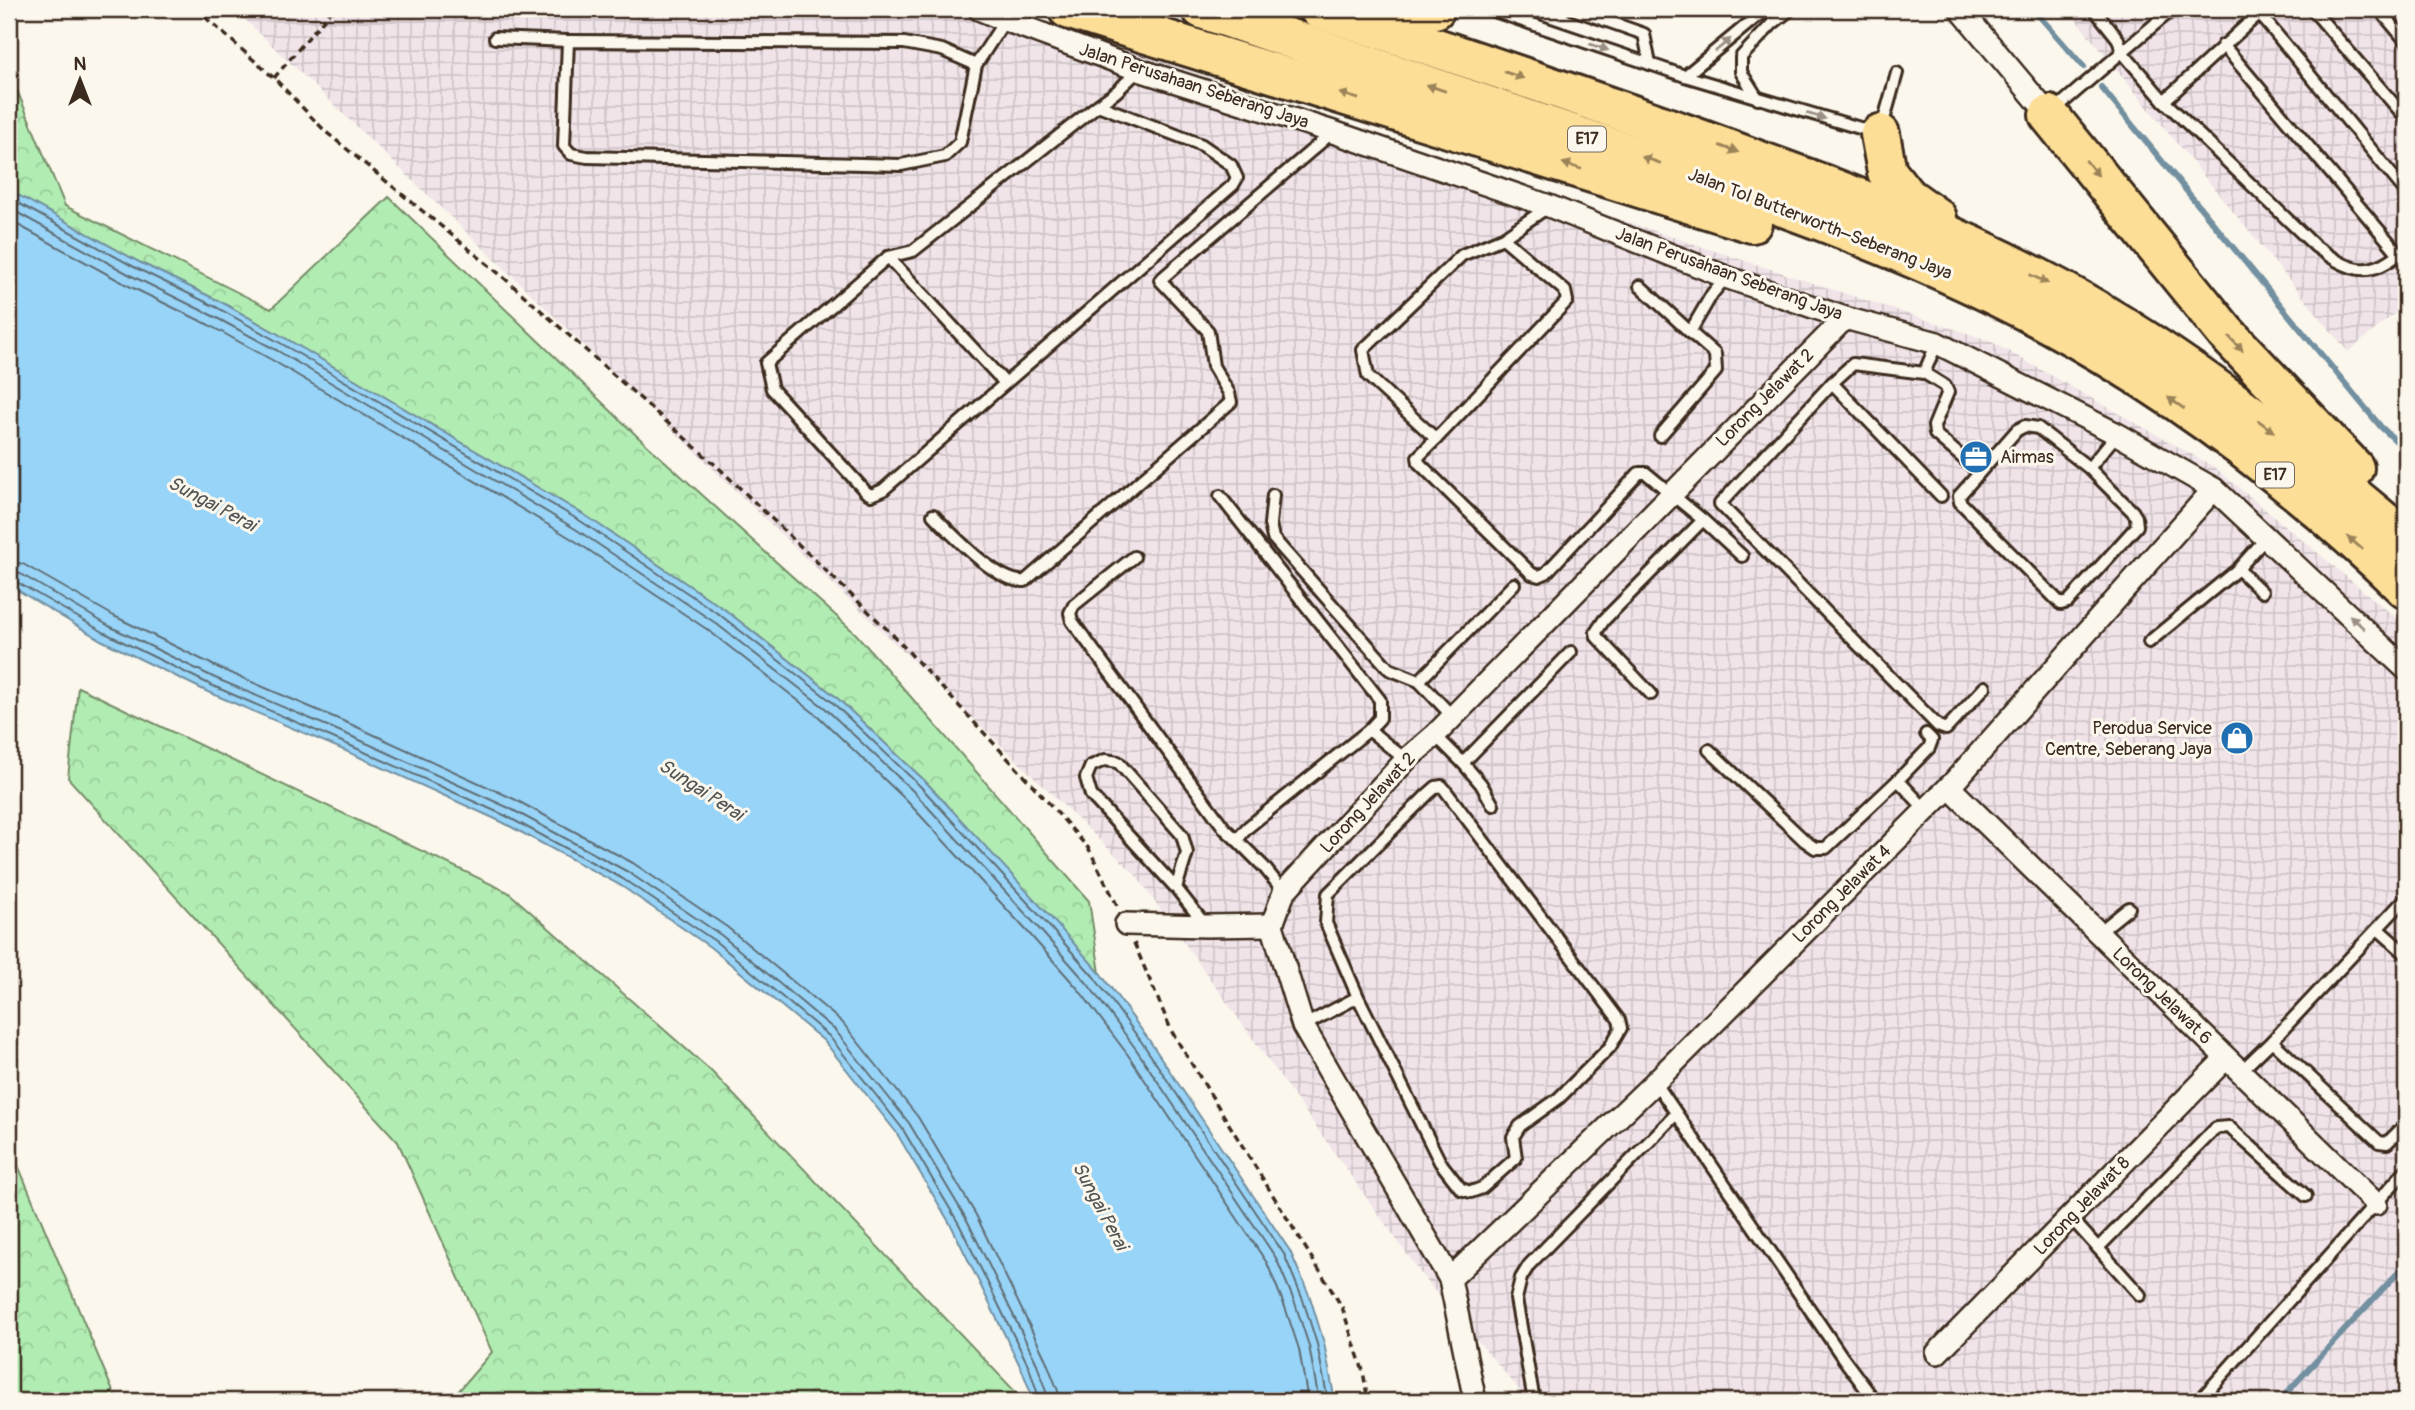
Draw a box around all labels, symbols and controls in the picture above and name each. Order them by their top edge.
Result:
street label: Jalan Perusahaan Seberang Jaya [1076,38,1312,134]
one-way arrow [1714,38,1731,53]
one-way arrow [1589,42,1610,53]
north arrow [46,46,116,116]
text: N [74,52,87,76]
one-way arrow [1504,70,1525,81]
one-way arrow [1425,82,1446,93]
one-way arrow [1339,91,1360,101]
one-way arrow [1806,111,1827,121]
road number: E17 [1568,127,1606,152]
one-way arrow [1719,144,1740,155]
one-way arrow [1641,155,1662,165]
one-way arrow [2084,158,2099,176]
one-way arrow [1561,160,1582,170]
street label: Jalan Tol Butterworth–Seberang Jaya [1685,163,1955,285]
street label: Jalan Perusahaan Seberang Jaya [1612,222,1846,326]
one-way arrow [2029,273,2049,284]
one-way arrow [2228,335,2244,353]
street label: Lorong Jelawat 2 [1711,344,1819,452]
one-way arrow [2167,397,2186,410]
one-way arrow [2257,419,2275,433]
office icon: Airmas [1957,438,1995,476]
place label: Airmas [2000,446,2054,469]
road number: E17 [2256,462,2294,488]
water label: Sungai Perai [164,471,262,538]
one-way arrow [2347,536,2364,551]
one-way arrow [2348,613,2365,630]
place label: Perodua Service Centre, Seberang Jaya [2045,717,2212,761]
shop icon: Perodua Service Centre, Seberang Jaya [2218,719,2256,757]
street label: Lorong Jelawat 2 [1315,748,1421,858]
water label: Sungai Perai [654,754,750,828]
street label: Lorong Jelawat 4 [1788,839,1897,948]
street label: Lorong Jelawat 6 [2107,942,2217,1050]
street label: Lorong Jelawat 8 [2029,1152,2135,1260]
water label: Sungai Perai [1067,1158,1134,1256]

